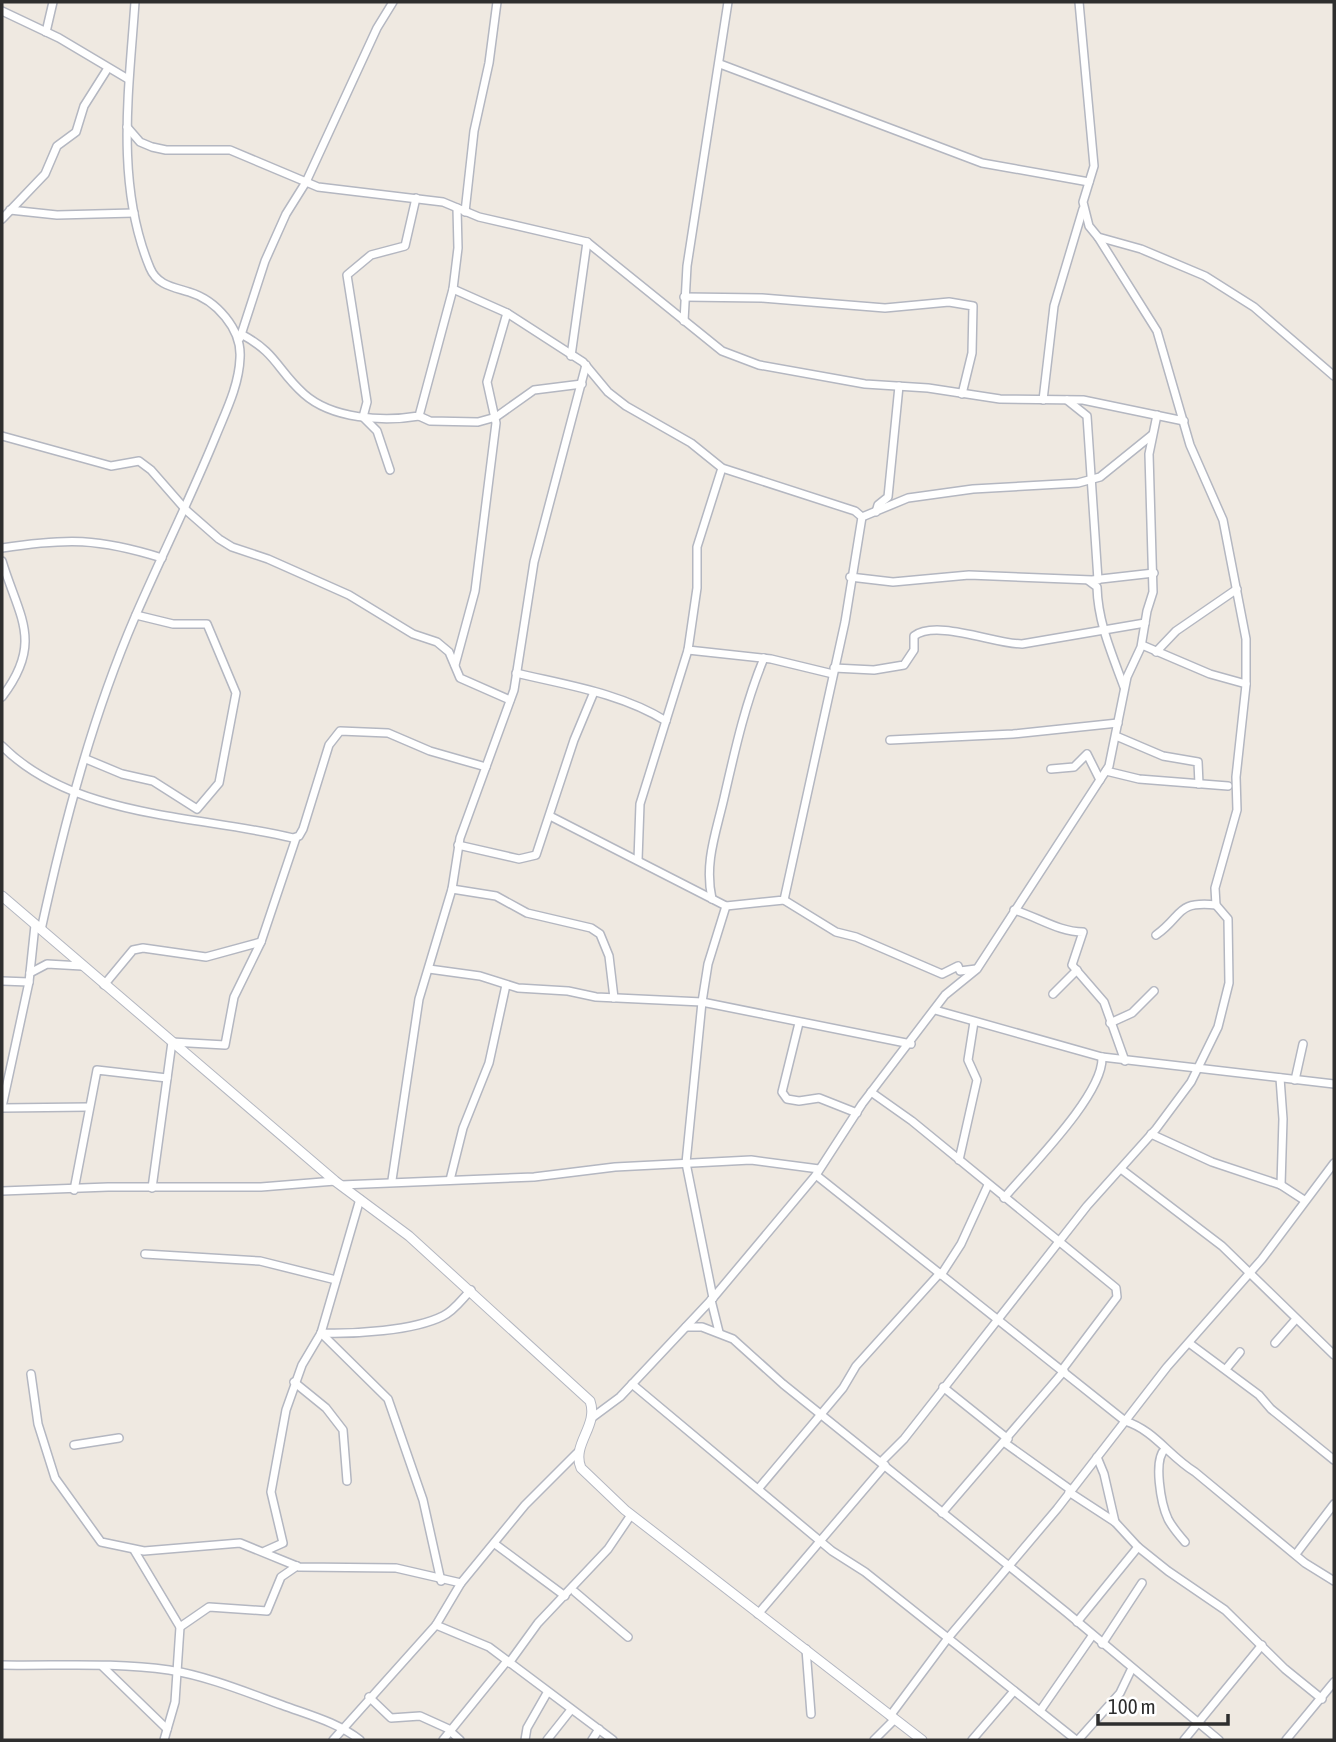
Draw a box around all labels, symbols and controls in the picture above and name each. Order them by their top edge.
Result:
scale bar [1098,1682,1228,1726]
text: 100 m [1108,1694,1156,1718]

